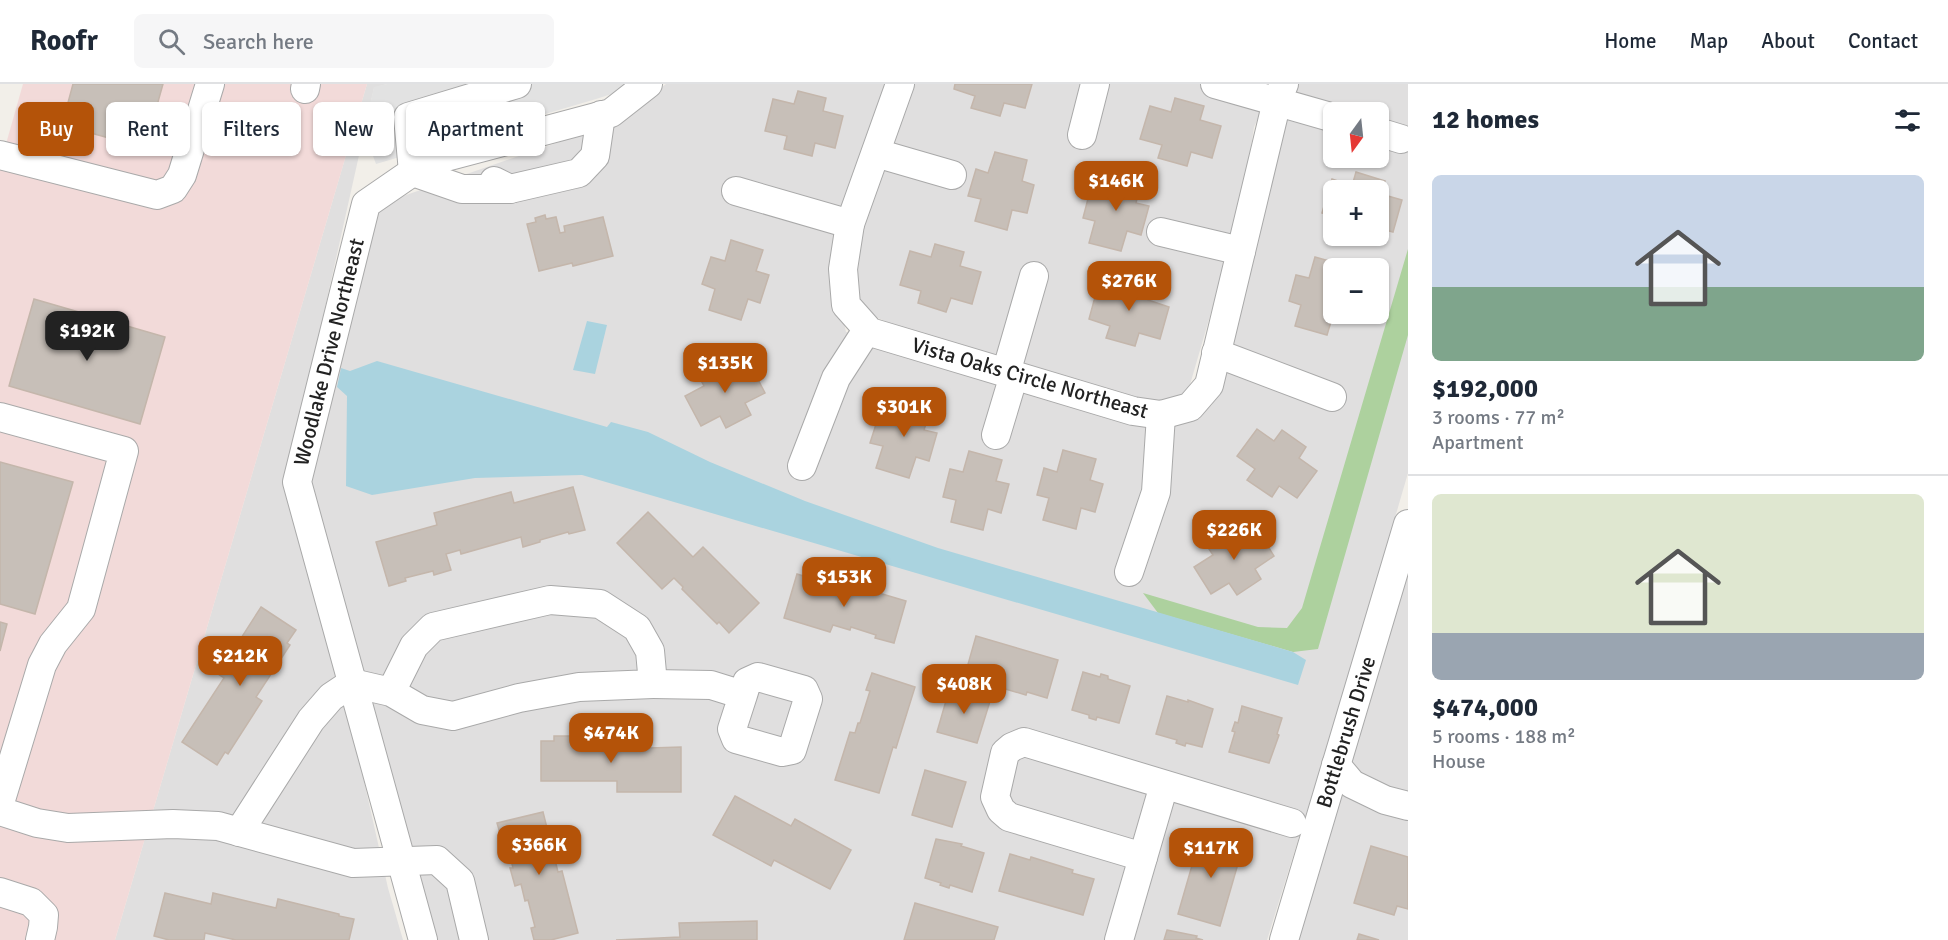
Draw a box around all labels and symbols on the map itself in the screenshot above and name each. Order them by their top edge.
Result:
north arrow [1323,102,1389,168]
pin: $146K [1074,161,1158,212]
street label: Woodlake Drive Northeast [288,236,370,468]
pin: $276K [1087,261,1171,312]
pin: $192K [45,311,129,362]
street label: Vista Oaks Circle Northeast [909,332,1151,424]
pin: $135K [683,343,767,394]
pin: $301K [862,387,946,438]
pin: $226K [1192,510,1276,561]
pin: $153K [802,557,886,608]
pin: $212K [198,636,282,687]
street label: Bottlebrush Drive [1311,653,1381,811]
pin: $408K [922,664,1006,715]
pin: $474K [569,713,653,764]
pin: $366K [497,825,581,876]
pin: $117K [1169,828,1253,879]

